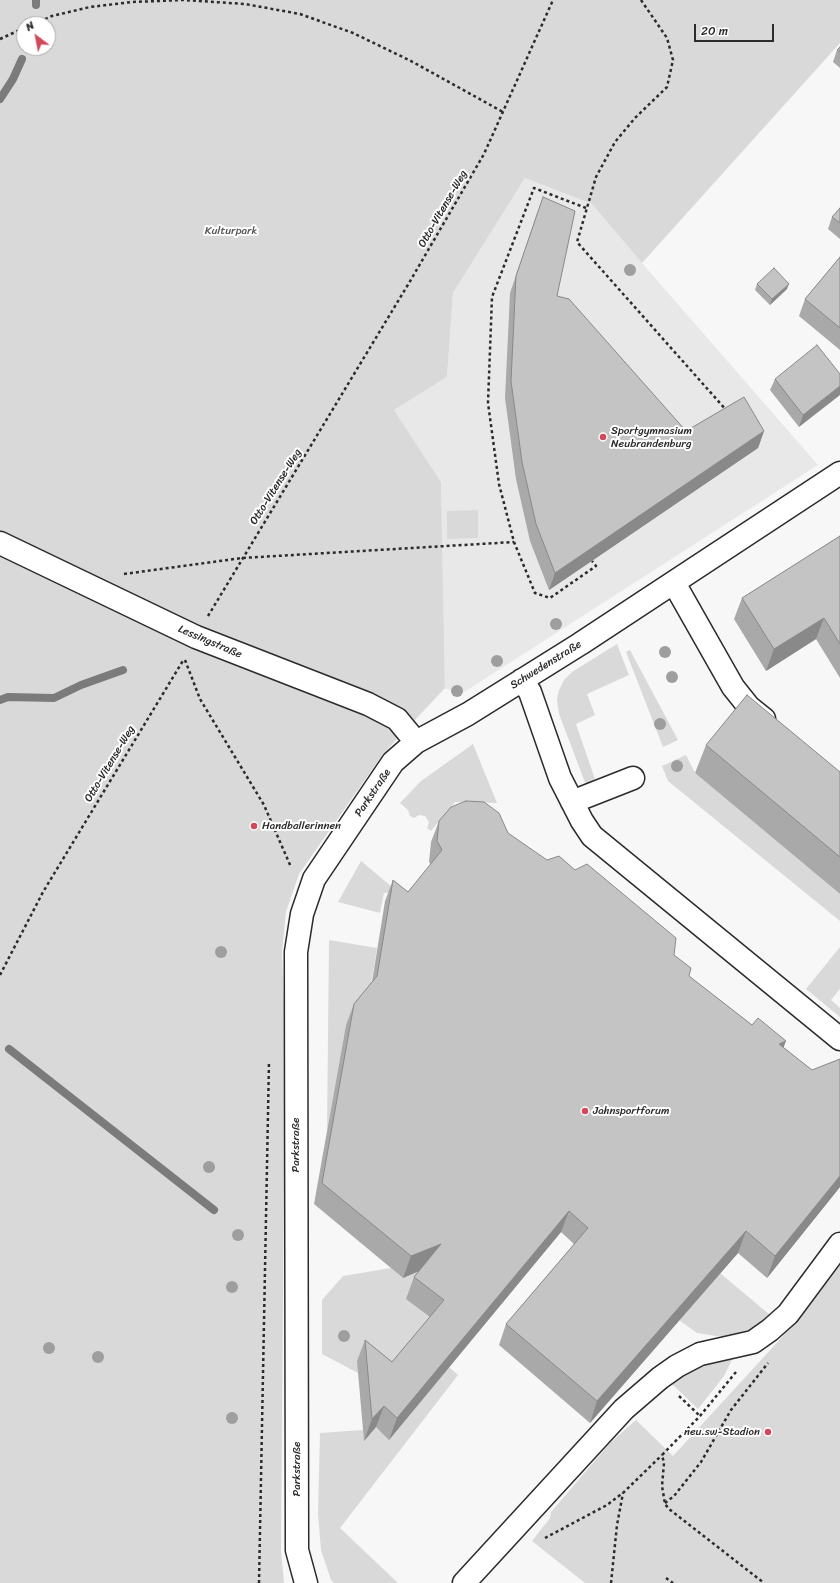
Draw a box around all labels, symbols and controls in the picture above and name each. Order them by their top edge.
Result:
north arrow [16,16,56,56]
text: N [22,16,38,36]
scale bar [696,16,776,42]
text: 20 m [701,20,728,42]
street label: Otto-Vitense-Weg [416,168,470,250]
park label: Kulturpark [205,224,257,238]
place label: Sportgymnasium Neubrandenburg [611,424,692,450]
marker: Sportgymnasium Neubrandenburg [598,432,608,442]
street label: Otto-Vitense-Weg [247,447,305,527]
street label: Lessingstraße [176,623,244,661]
street label: Schwedenstraße [508,638,584,692]
street label: Otto-Vitense-Weg [82,723,138,805]
street label: Parkstraße [352,767,394,819]
place label: Handballerinnen [262,819,341,833]
marker: Handballerinnen [249,821,259,831]
place label: Jahnsportforum [593,1104,669,1118]
marker: Jahnsportforum [580,1106,590,1116]
street label: Parkstraße [289,1118,303,1172]
place label: neu.sw-Stadion [684,1425,760,1439]
marker: neu.sw-Stadion [763,1427,773,1437]
street label: Parkstraße [290,1442,304,1496]

